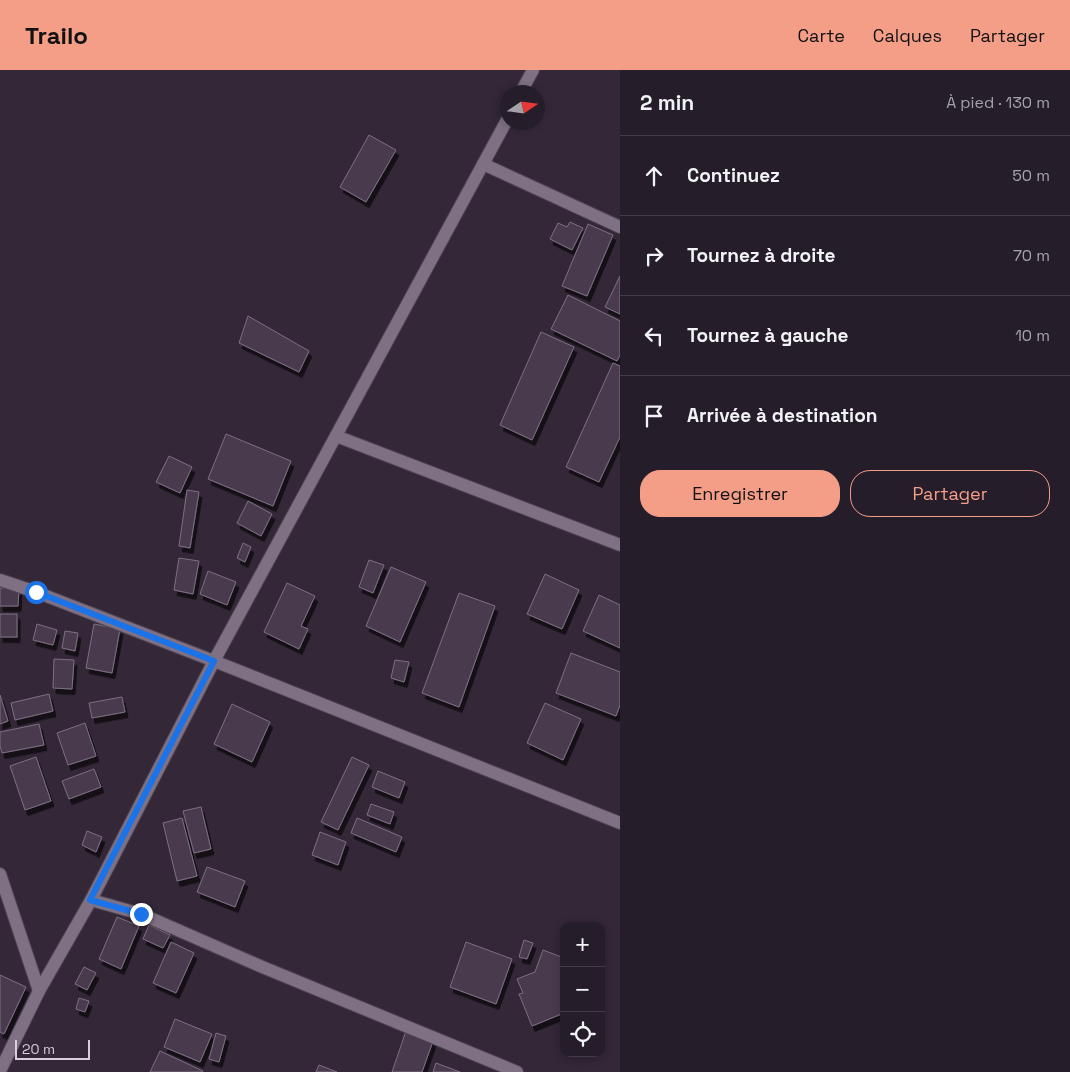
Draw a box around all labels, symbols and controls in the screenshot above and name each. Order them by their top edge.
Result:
text: Trailo [25,20,88,51]
text: Carte [798,24,845,47]
text: Calques [873,24,942,47]
text: Partager [970,24,1045,47]
north arrow [500,85,545,130]
text: 2 min [640,89,694,116]
text: À pied · 130 m [946,92,1050,113]
icon: ahead [640,162,668,190]
text: Continuez [687,163,780,188]
text: 50 m [1012,165,1050,186]
icon: right [640,242,668,270]
text: Tournez à droite [687,243,836,268]
text: 70 m [1013,245,1050,266]
icon: left [640,322,668,350]
text: Tournez à gauche [687,323,849,348]
text: 10 m [1015,325,1050,346]
icon: arrive [640,402,668,430]
text: Arrivée à destination [687,403,877,428]
button: Enregistrer [640,470,840,517]
button: Partager [850,470,1050,517]
route start [25,581,48,604]
route end [130,903,153,926]
map controls [560,922,605,1057]
button: + [560,922,605,967]
button: − [560,967,605,1012]
button: locate [560,1012,605,1057]
scale bar [15,1037,90,1060]
text: 20 m [22,1040,55,1058]

